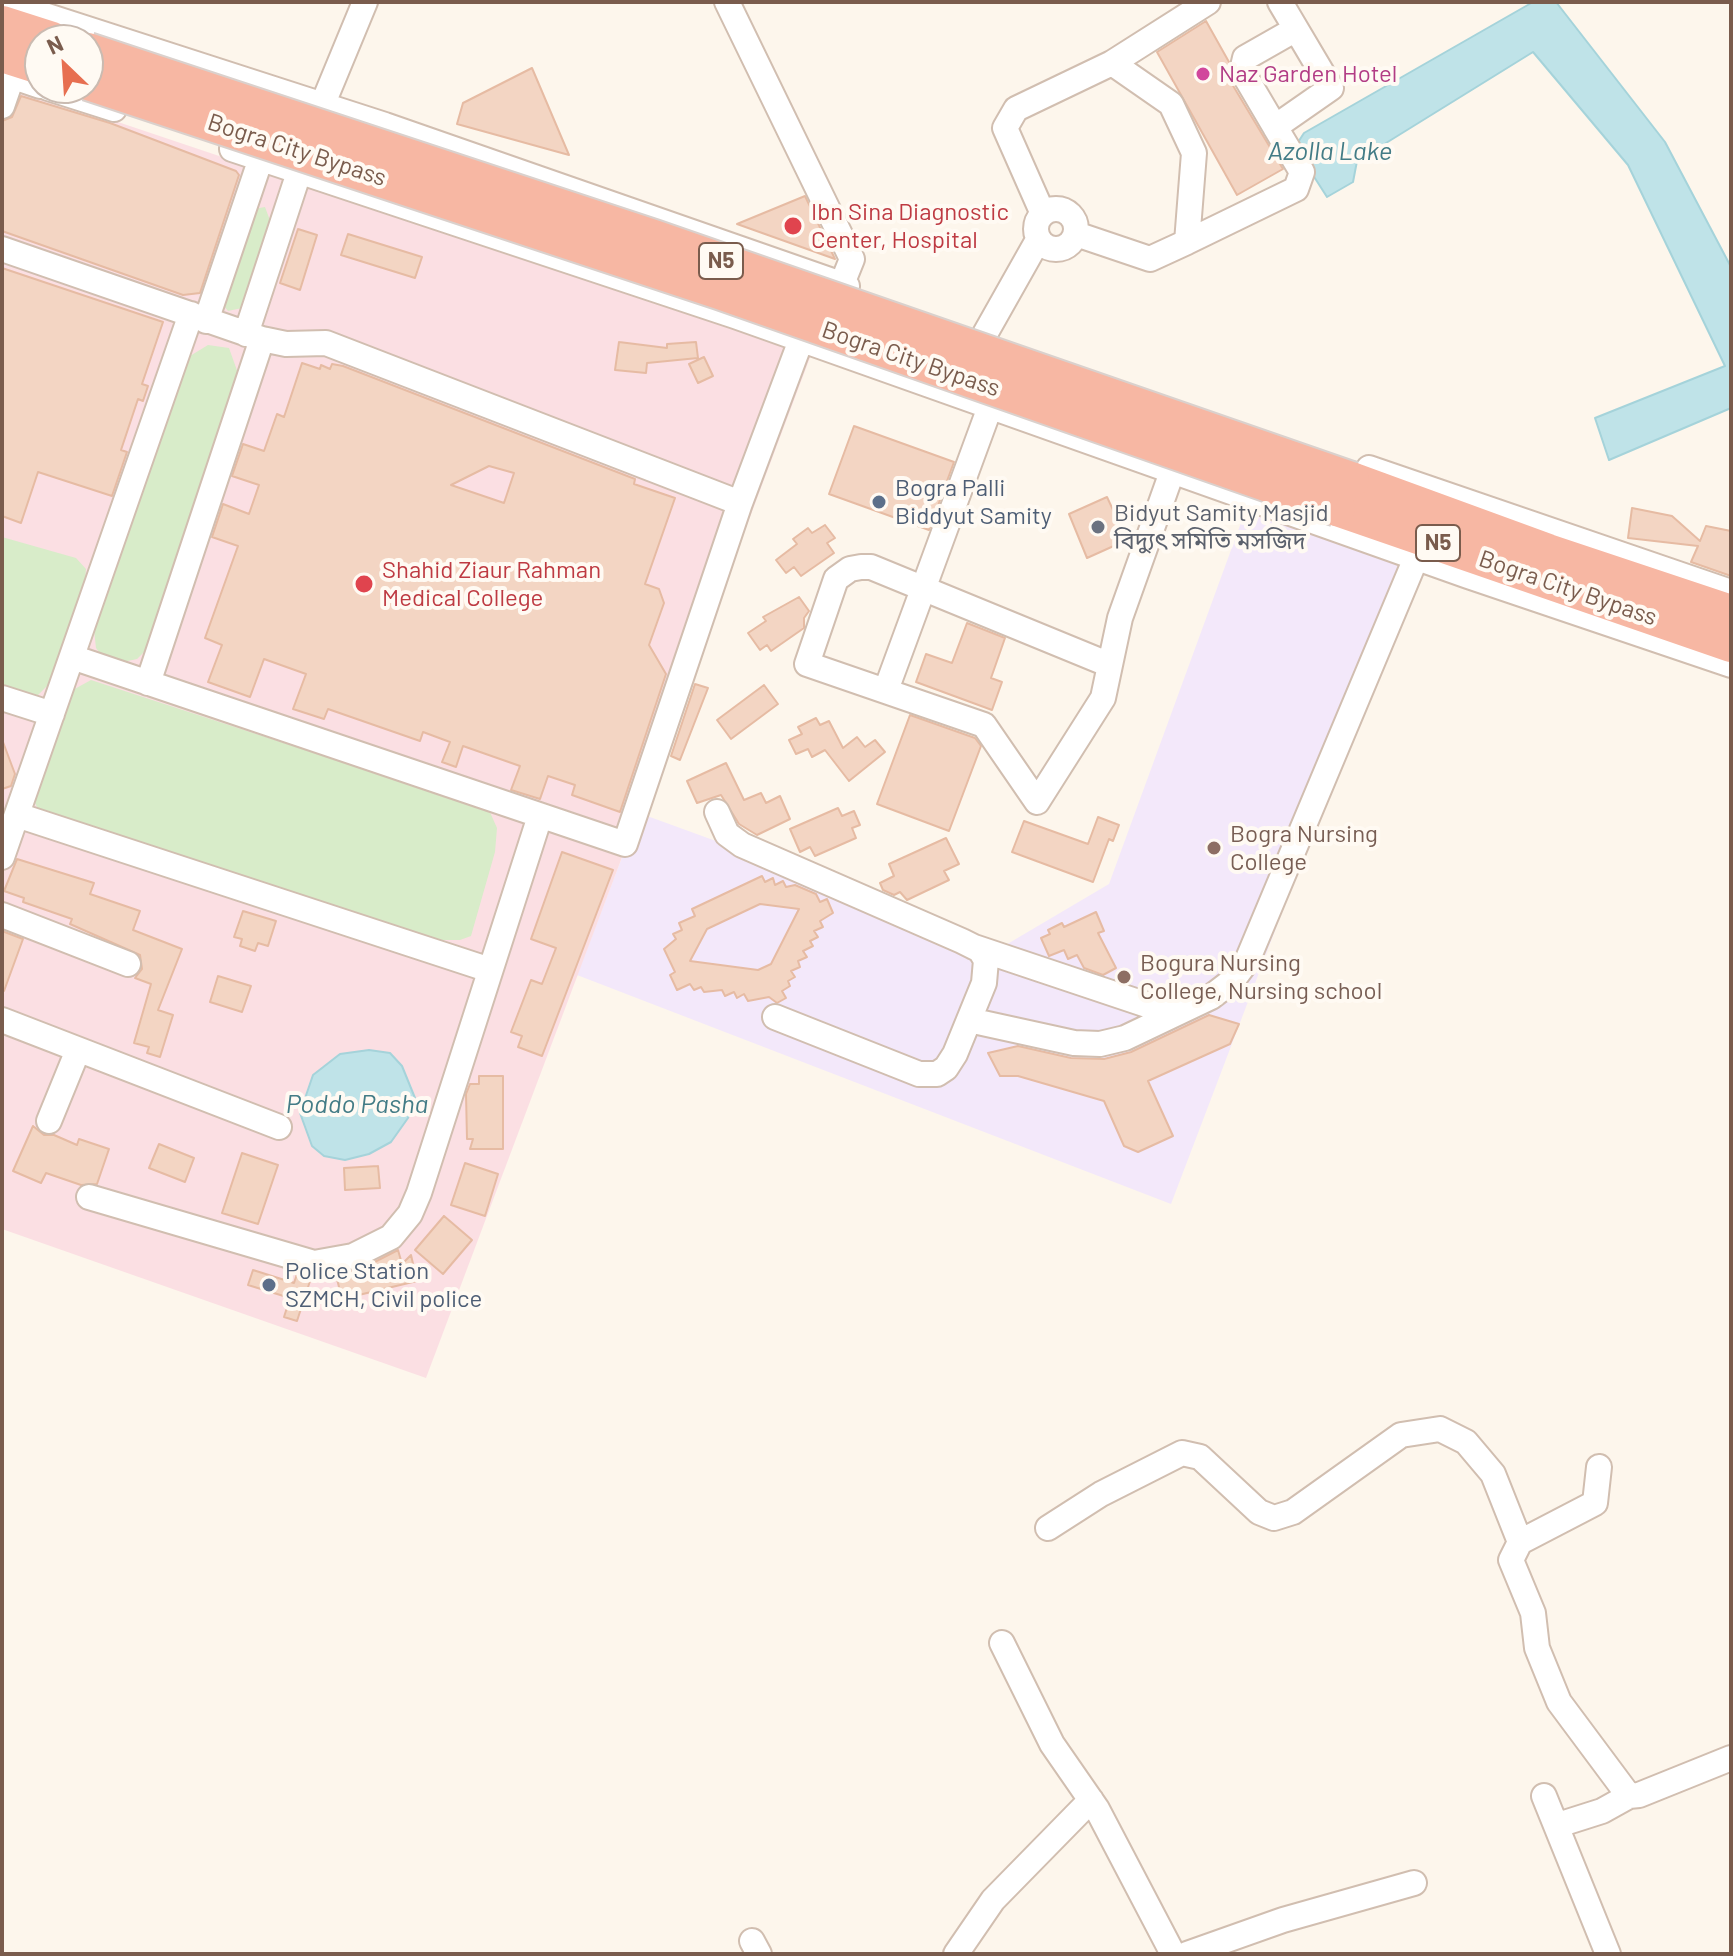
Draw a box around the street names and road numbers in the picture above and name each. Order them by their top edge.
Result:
street label: Bogra City Bypass [204,108,390,192]
road number: N5 [699,243,743,279]
street label: Bogra City Bypass [818,315,1004,403]
road number: N5 [1416,525,1460,561]
street label: Bogra City Bypass [1475,544,1661,632]

